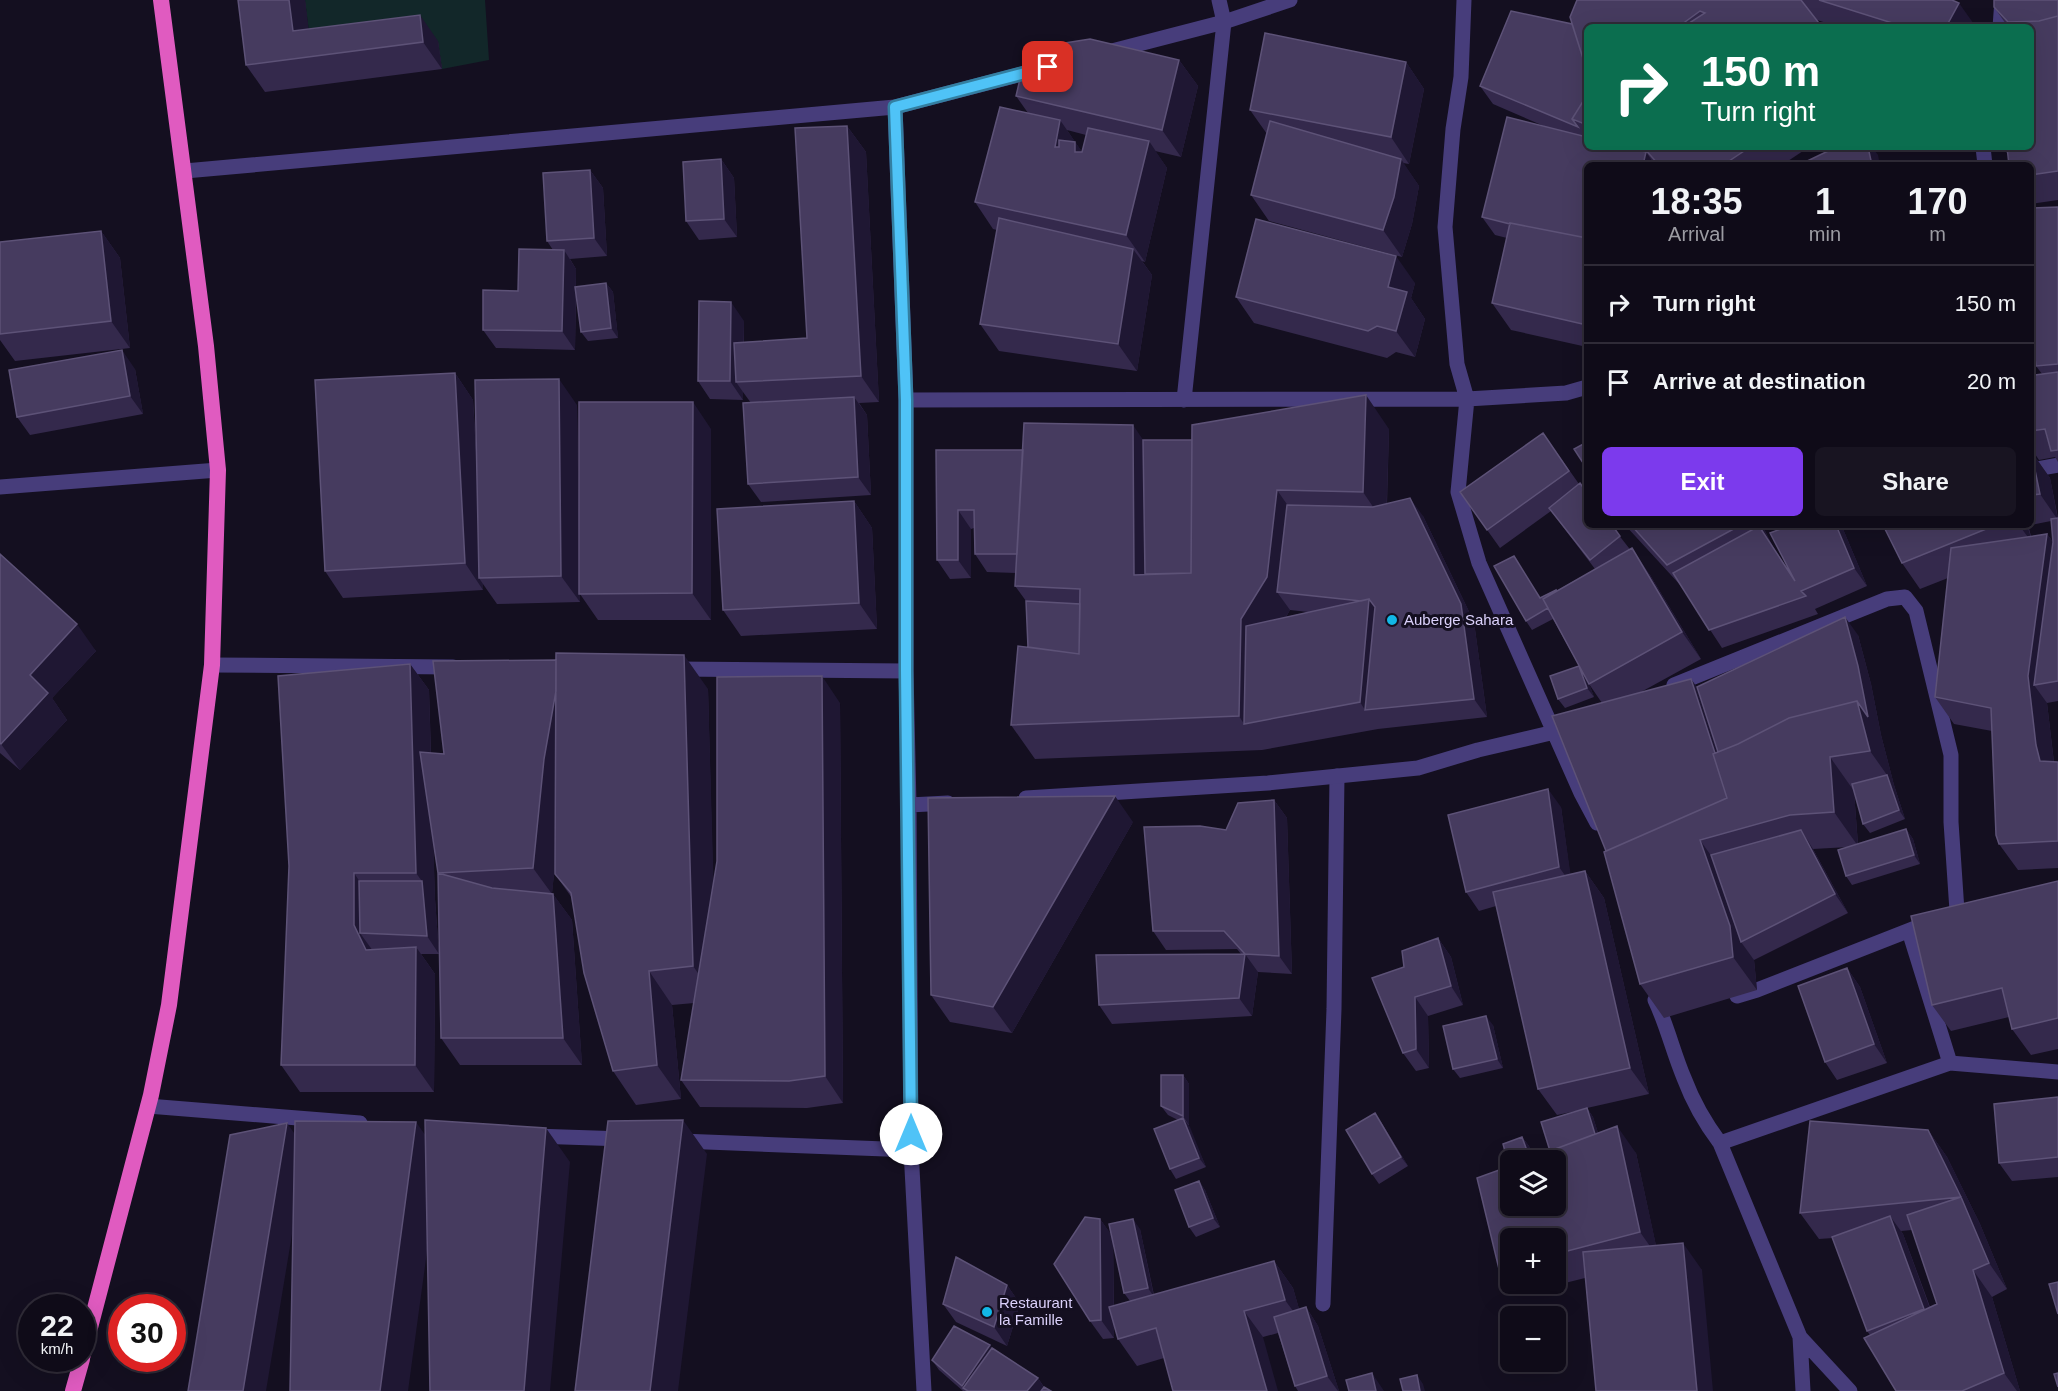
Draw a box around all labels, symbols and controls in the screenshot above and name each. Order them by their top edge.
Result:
pin [1022,41,1073,92]
icon: right [1602,48,1680,126]
text: 150 m [1701,48,1820,95]
icon: arrive [1031,50,1064,83]
text: Turn right [1701,97,1816,127]
text: 18:35 [1650,181,1742,222]
text: 1 [1815,181,1835,222]
text: 170 [1907,181,1968,222]
text: Arrival [1668,223,1725,245]
text: min [1809,223,1841,245]
text: m [1929,223,1946,245]
icon: right [1602,288,1635,321]
text: Turn right [1653,291,1755,316]
text: 150 m [1955,291,2016,316]
icon: arrive [1602,366,1635,399]
text: Arrive at destination [1653,369,1866,394]
text: 20 m [1967,369,2016,394]
button: Exit [1602,447,1803,516]
button: Share [1815,447,2016,516]
place label: Auberge Sahara [1404,611,1514,628]
marker: Auberge Sahara [1385,613,1399,627]
position arrow [879,1102,943,1166]
map controls [1500,1150,1566,1372]
button: layers [1500,1150,1566,1216]
button: + [1500,1228,1566,1294]
speed limit sign: 30 [108,1294,186,1372]
place label: Restaurant la Famille [999,1294,1073,1328]
marker: Restaurant la Famille [980,1305,994,1319]
button: − [1500,1306,1566,1372]
text: 22 [40,1309,74,1342]
text: km/h [41,1340,73,1357]

